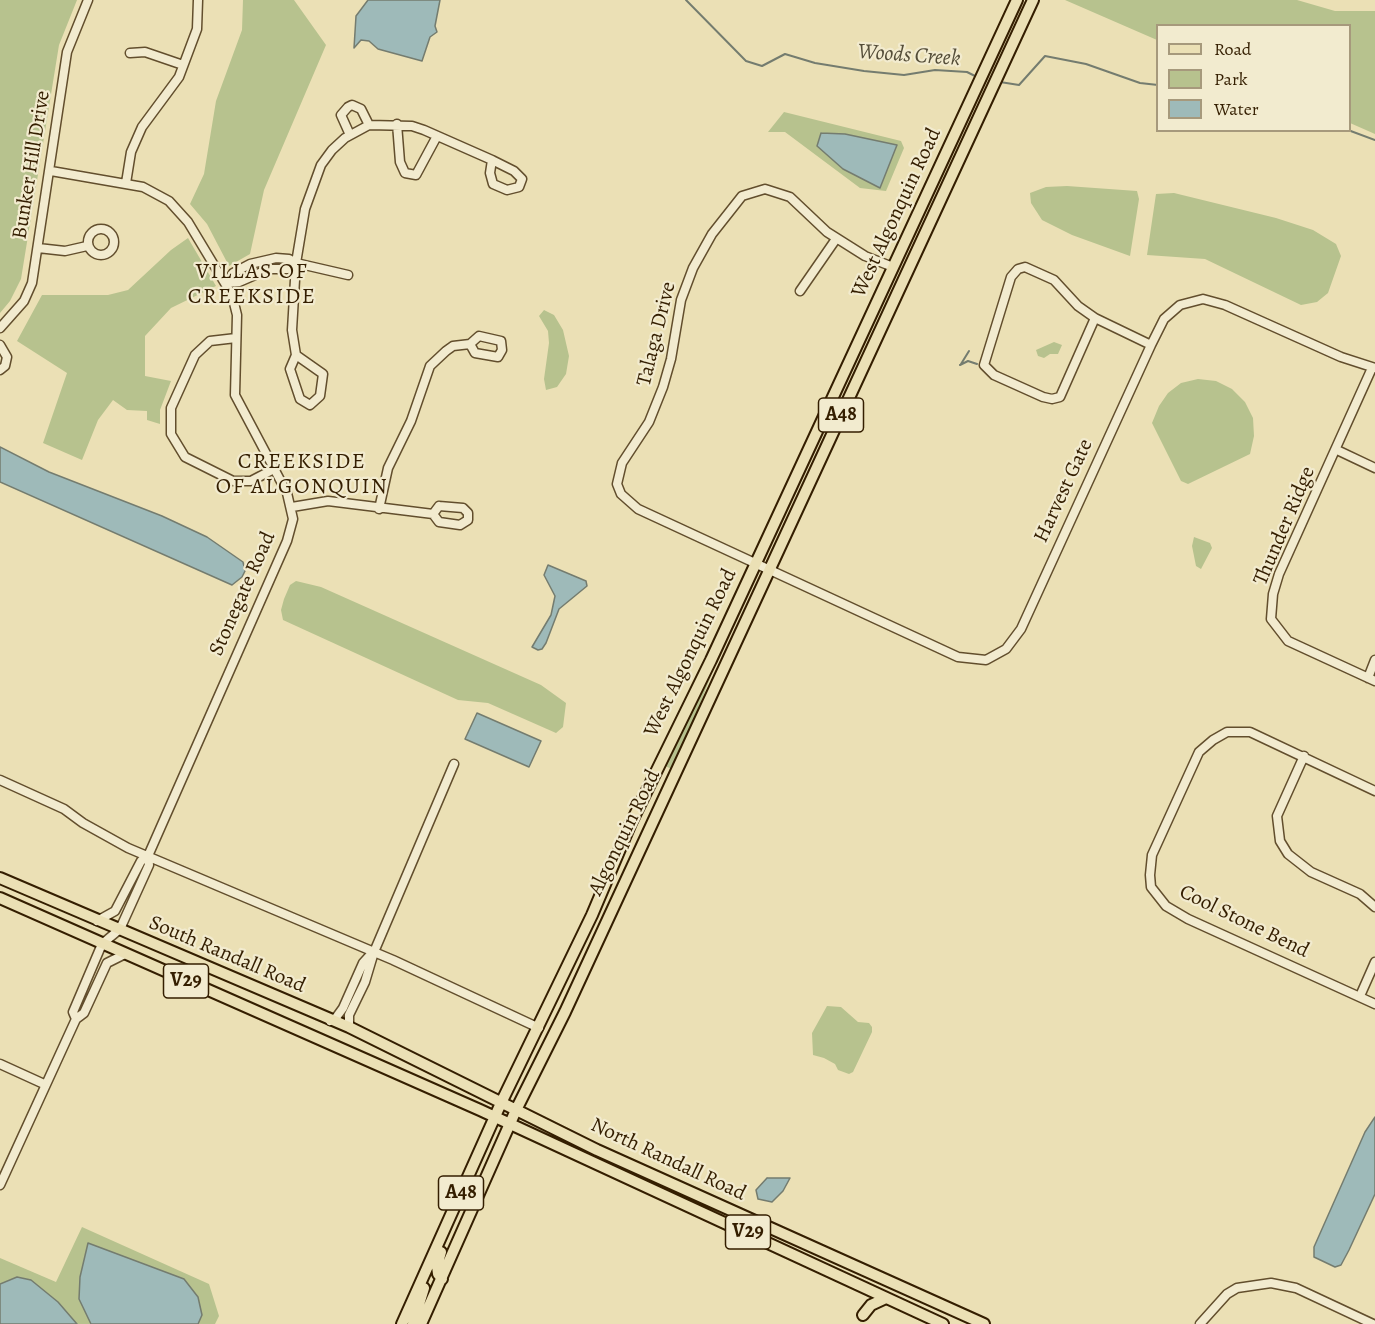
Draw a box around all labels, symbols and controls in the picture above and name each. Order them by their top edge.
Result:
legend [1156,24,1351,132]
text: Road [1214,37,1251,61]
water label: Woods Creek [857,39,961,73]
text: Park [1214,67,1248,91]
street label: Bunker Hill Drive [8,89,56,241]
text: Water [1214,97,1259,121]
street label: West Algonquin Road [847,124,947,302]
district label: VILLAS OF CREEKSIDE [188,260,316,312]
street label: Talaga Drive [632,279,682,389]
road number: A48 [818,398,864,432]
street label: Harvest Gate [1029,435,1099,547]
district label: CREEKSIDE OF ALGONQUIN [216,450,388,502]
street label: Thunder Ridge [1249,463,1321,589]
street label: Stonegate Road [204,528,282,660]
street label: West Algonquin Road [639,565,743,741]
street label: Algonquin Road [584,766,666,900]
street label: Cool Stone Bend [1175,880,1313,964]
street label: South Randall Road [145,911,309,999]
road number: V29 [164,964,208,998]
street label: North Randall Road [586,1113,750,1207]
road number: A48 [438,1176,484,1210]
road number: V29 [726,1215,771,1249]

